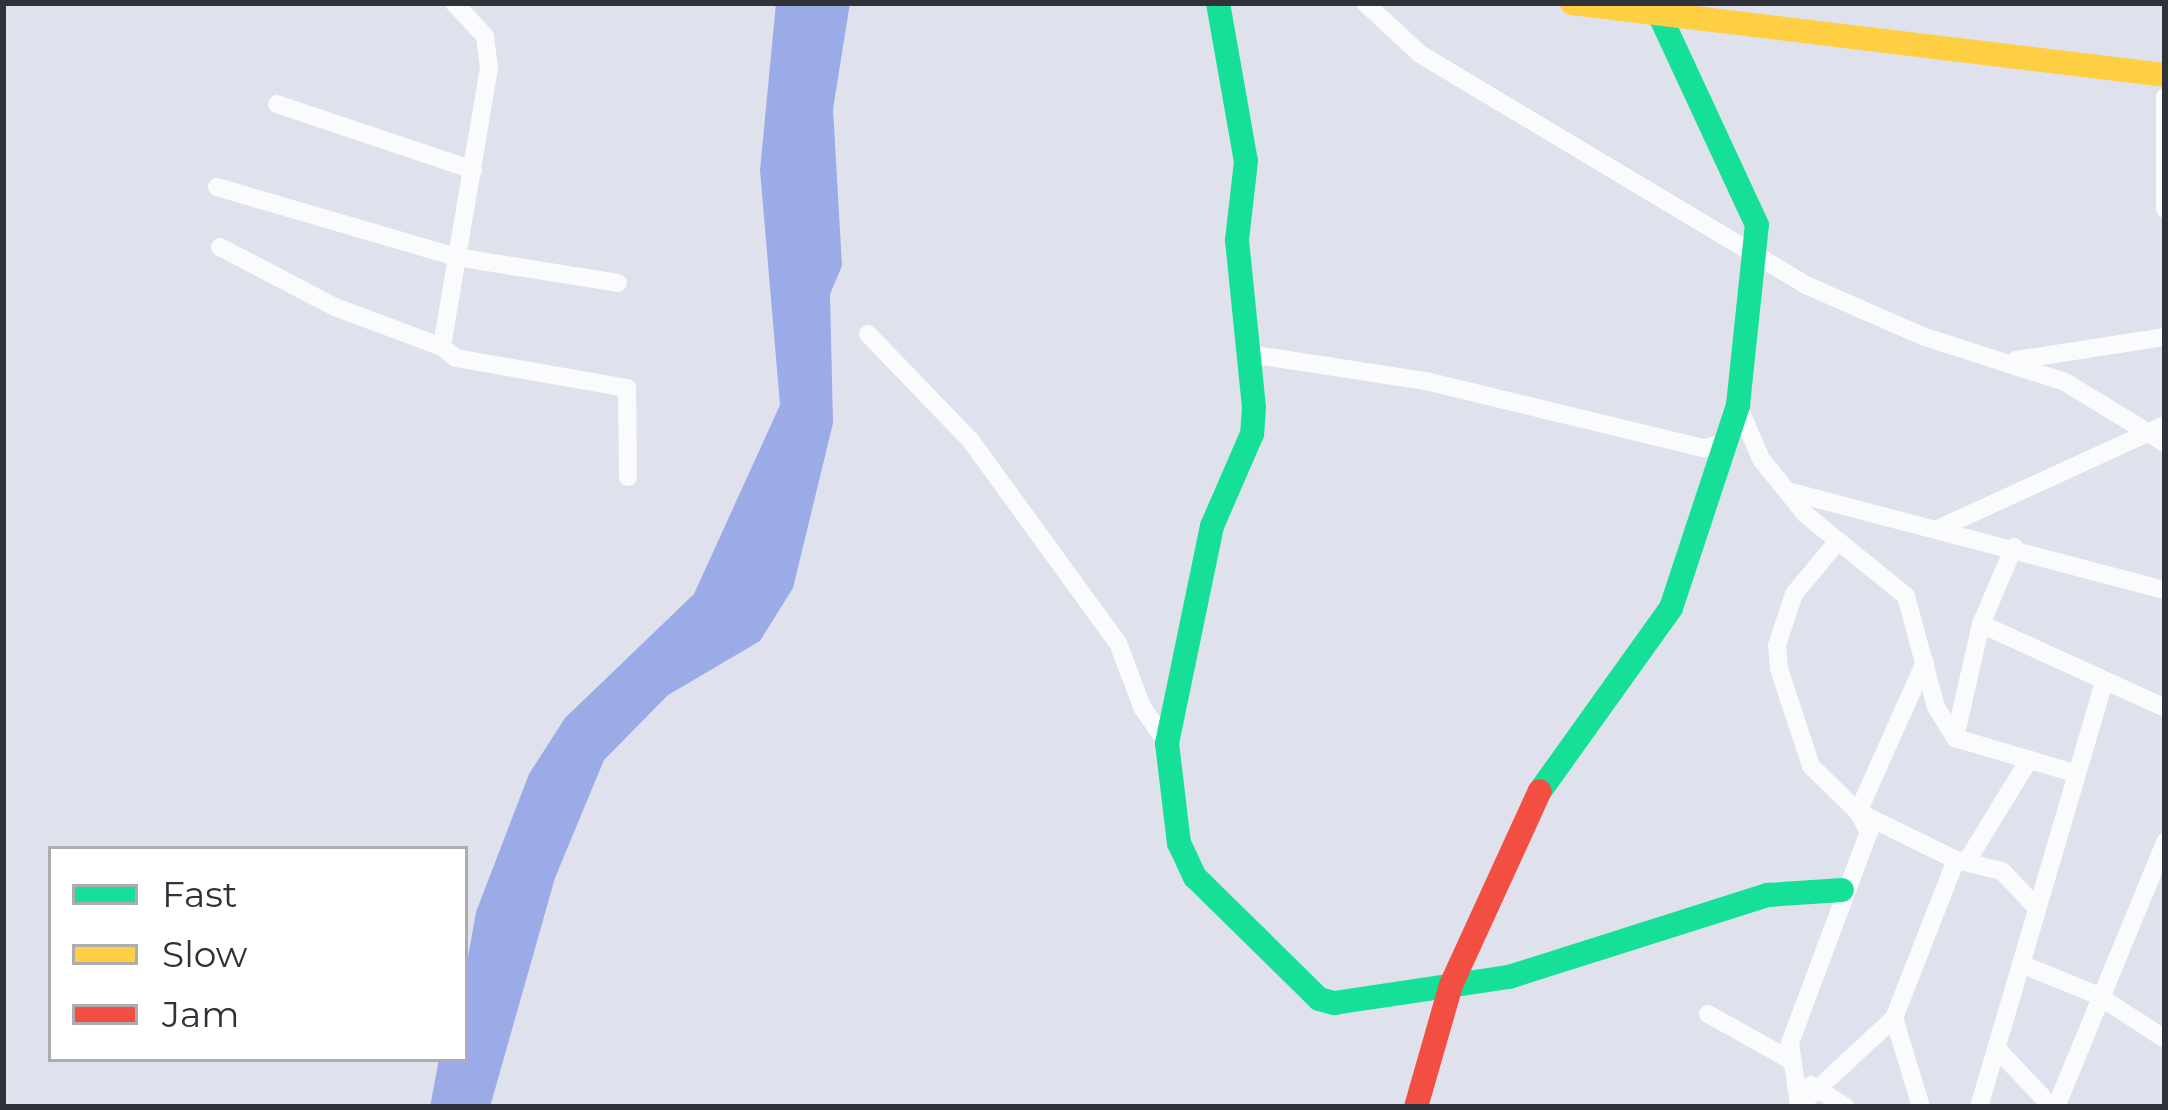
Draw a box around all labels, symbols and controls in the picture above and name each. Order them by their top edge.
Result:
legend [48,846,468,1062]
text: Fast [162,872,237,916]
text: Slow [162,932,248,976]
text: Jam [162,992,239,1036]

